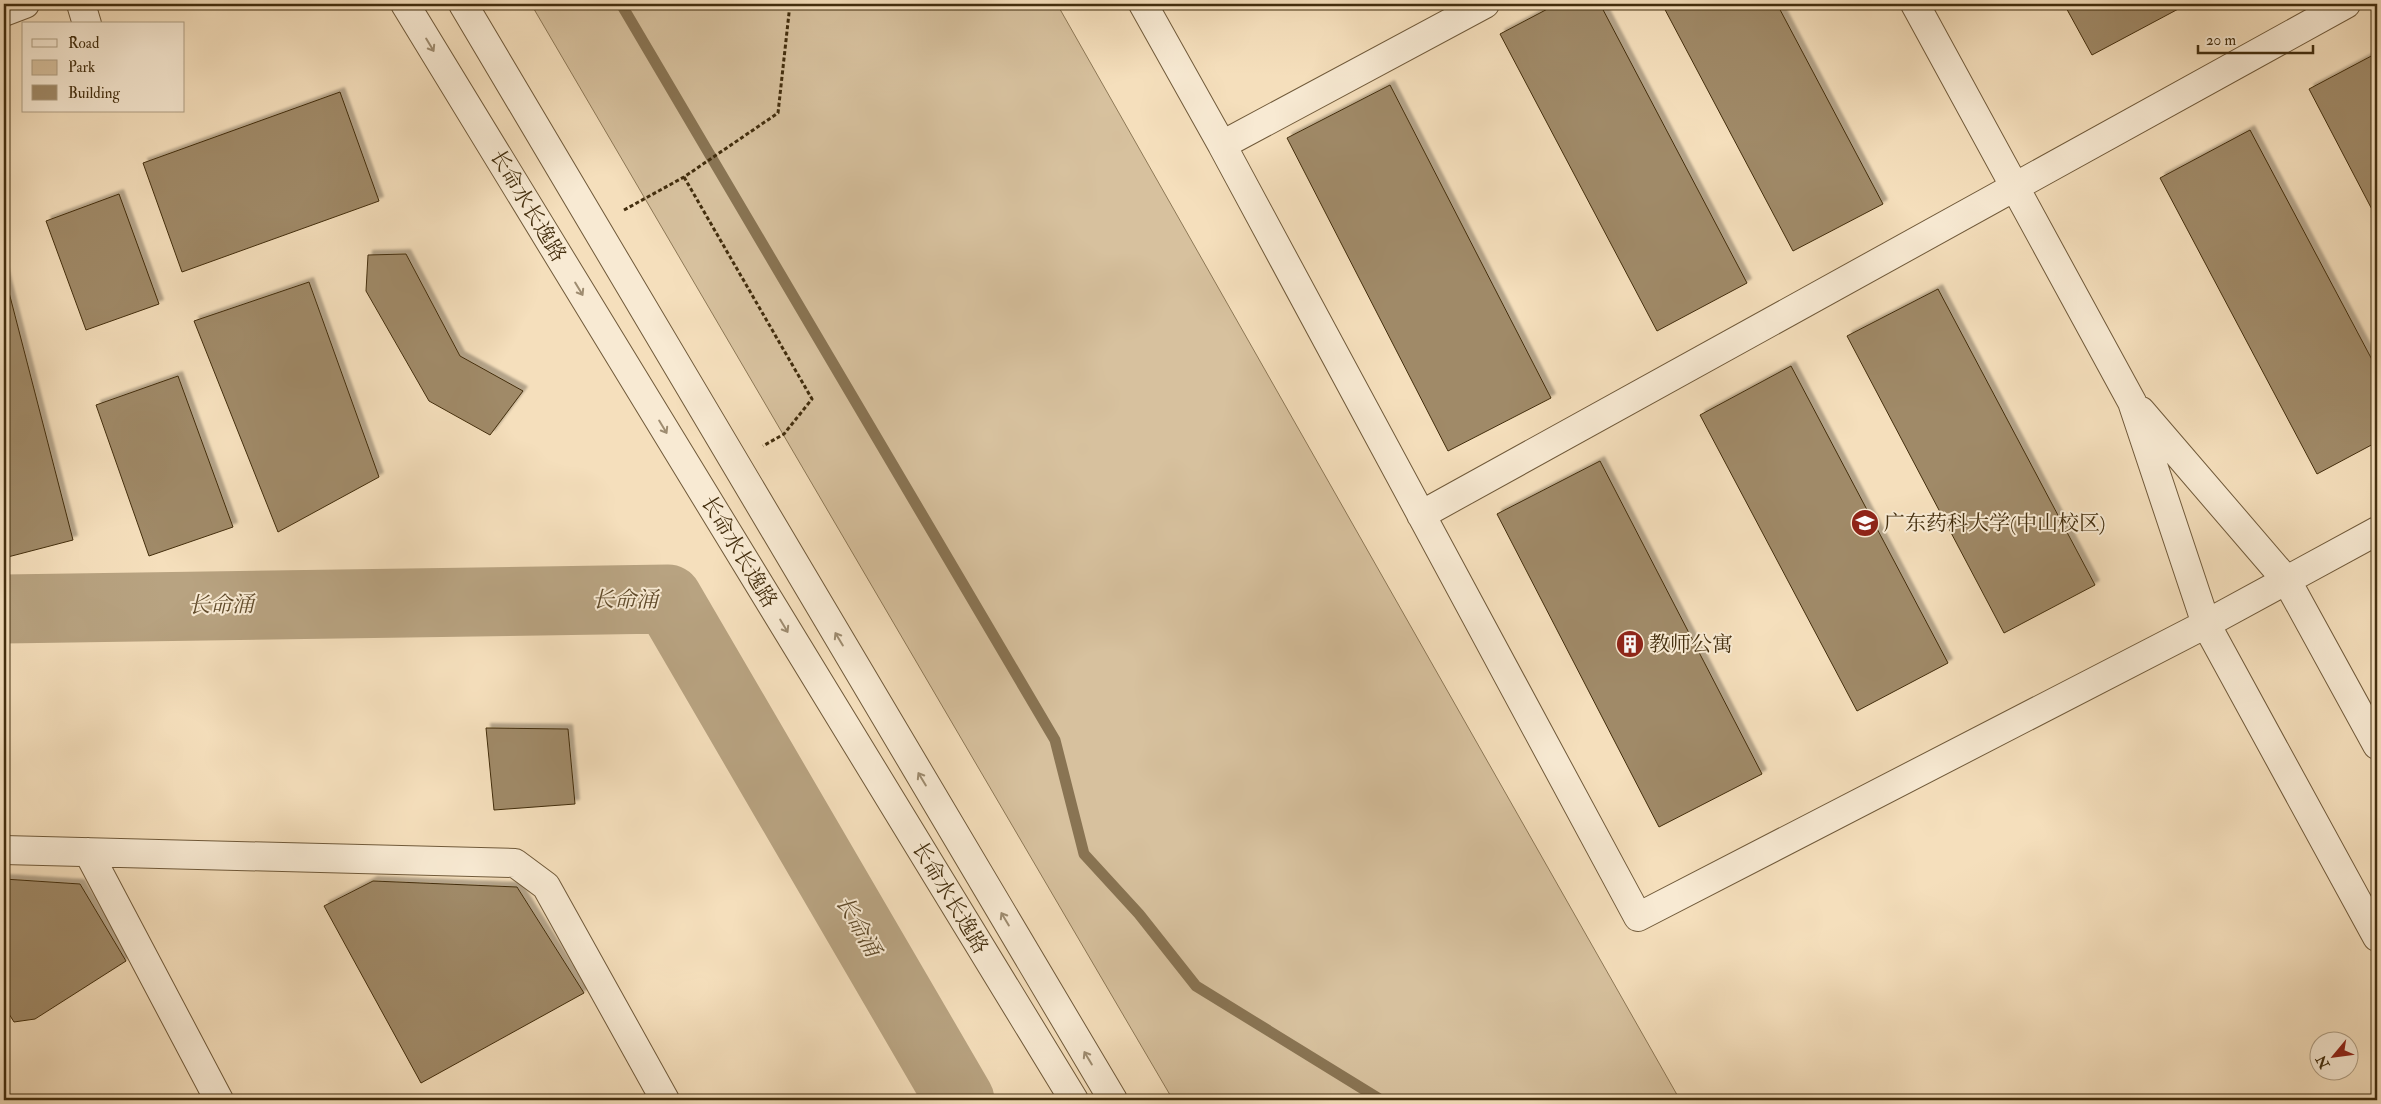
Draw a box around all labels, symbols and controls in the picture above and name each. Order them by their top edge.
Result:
legend [22,22,185,112]
scale bar [2198,22,2314,54]
text: 20 m [2206,31,2236,50]
text: Road [68,34,100,53]
one-way arrow [426,38,436,52]
text: Park [68,58,95,77]
text: Building [68,84,120,103]
street label: 长命水长逸路 [484,145,572,267]
one-way arrow [574,281,584,295]
one-way arrow [659,420,669,434]
street label: 长命水长逸路 [695,491,783,613]
school or university icon: 广东药科大学(中山校区) [1850,508,1880,538]
place label: 广东药科大学(中山校区) [1884,510,2105,537]
water label: 长命涌 [592,586,661,614]
water label: 长命涌 [188,590,257,620]
one-way arrow [780,618,790,632]
building icon: 教师公寓 [1615,629,1645,659]
place label: 教师公寓 [1649,631,1733,658]
one-way arrow [834,633,844,647]
one-way arrow [916,773,926,787]
street label: 长命水长逸路 [906,837,994,959]
water label: 长命涌 [829,890,888,964]
one-way arrow [1000,912,1010,926]
north arrow [2308,1032,2358,1082]
one-way arrow [1083,1052,1093,1066]
text: N [2312,1052,2334,1073]

